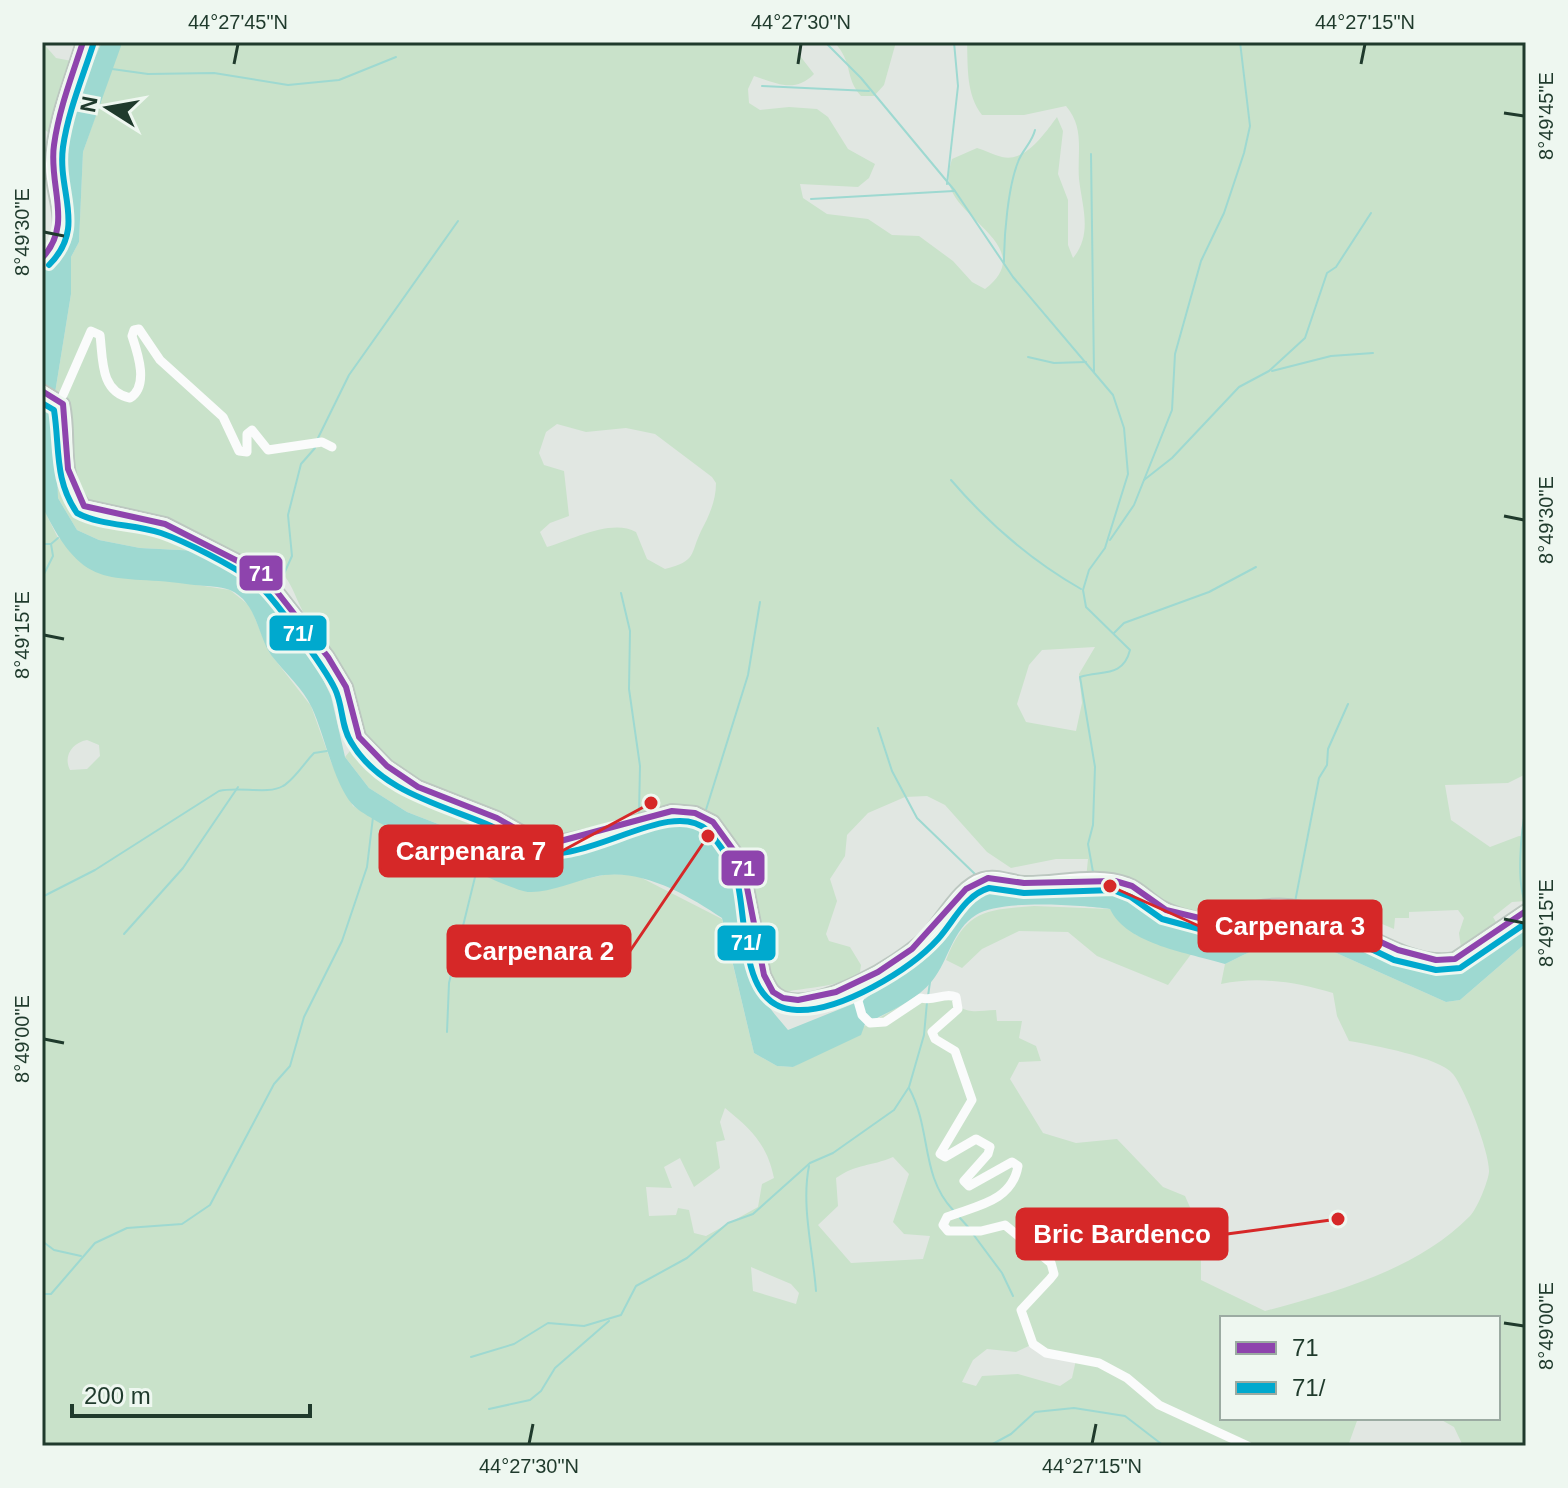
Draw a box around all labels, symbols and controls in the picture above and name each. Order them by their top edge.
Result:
text: 44°27'45"N [188,11,288,33]
text: 44°27'30"N [751,11,851,33]
text: 44°27'15"N [1315,11,1415,33]
north arrow [68,68,148,148]
text: 8°49'45"E [1535,72,1557,160]
text: N [75,94,103,114]
text: 8°49'30"E [11,188,33,276]
text: 8°49'30"E [1535,476,1557,564]
line badge: 71 [238,554,284,592]
text: 71 [249,561,273,586]
text: 8°49'15"E [11,591,33,679]
line badge: 71/ [268,614,328,652]
text: 71/ [283,621,313,646]
callout: Carpenara 7 [380,826,562,876]
text: Carpenara 7 [396,836,546,866]
line badge: 71 [720,849,766,887]
text: 71 [731,856,755,881]
text: 8°49'15"E [1535,879,1557,967]
callout: Carpenara 3 [1199,901,1381,951]
text: Carpenara 3 [1215,911,1365,941]
line badge: 71/ [716,924,777,962]
callout: Carpenara 2 [448,926,630,976]
text: 71/ [731,930,761,955]
text: Carpenara 2 [464,936,614,966]
text: 8°49'00"E [11,995,33,1083]
callout: Bric Bardenco [1017,1209,1227,1259]
text: Bric Bardenco [1033,1219,1211,1249]
text: 8°49'00"E [1535,1282,1557,1370]
legend [1220,1316,1500,1420]
text: 71 [1292,1334,1319,1361]
scale bar [72,1368,310,1418]
text: 71/ [1292,1374,1326,1401]
text: 200 m [84,1382,151,1409]
text: 44°27'30"N [479,1455,579,1477]
text: 44°27'15"N [1042,1455,1142,1477]

